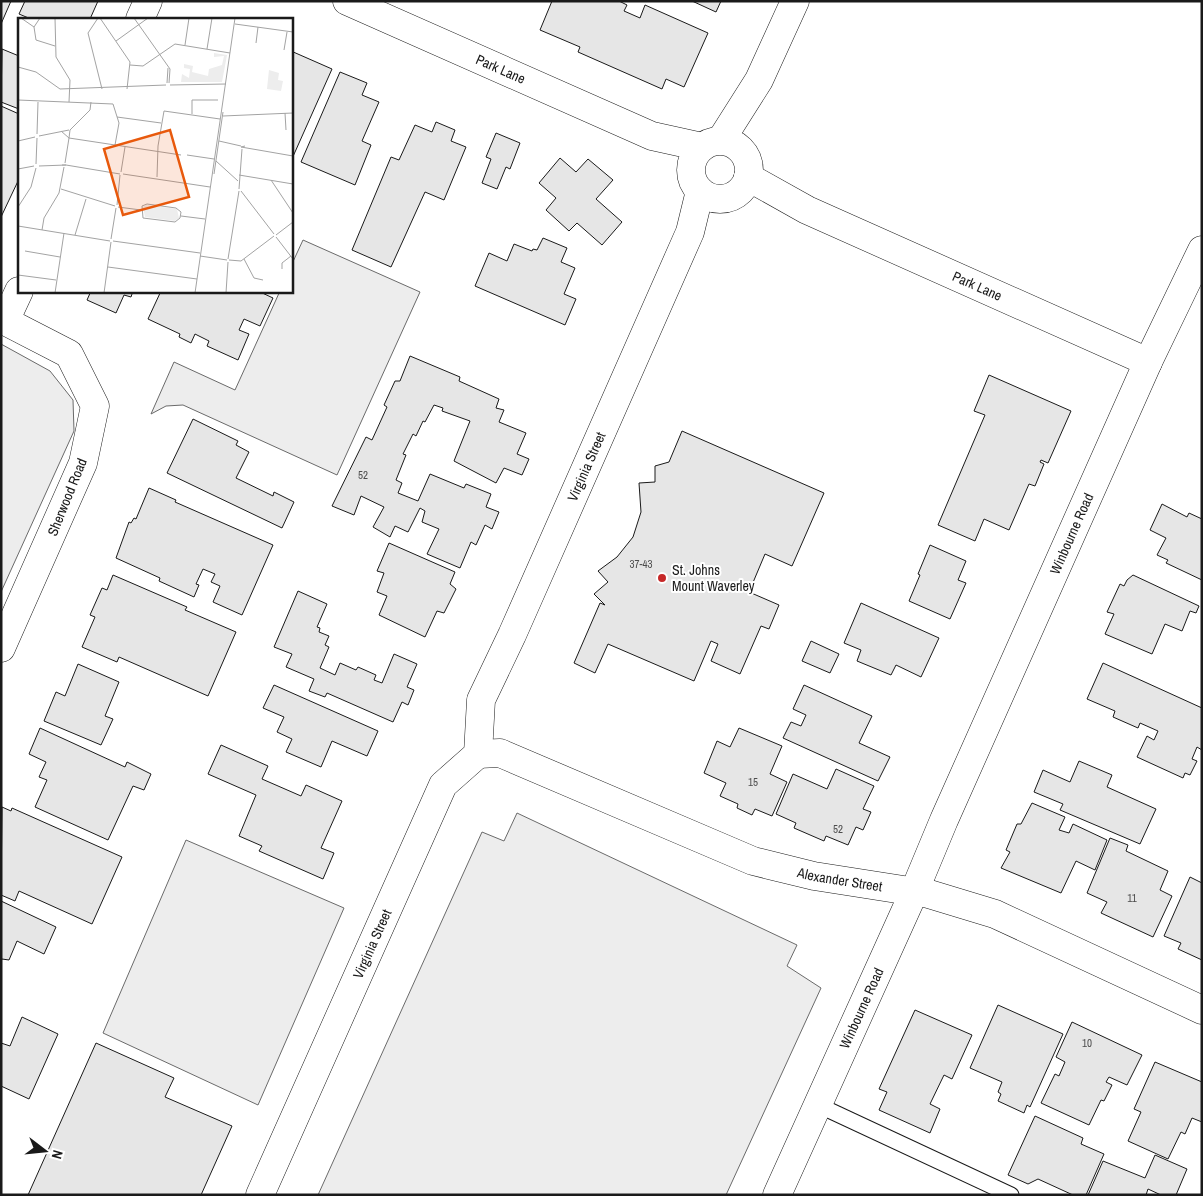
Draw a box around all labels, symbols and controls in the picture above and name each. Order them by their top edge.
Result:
inset map [18,18,292,292]
street label: Park Lane [473,50,528,88]
street label: Park Lane [950,267,1005,305]
street label: Virginia Street [563,429,610,504]
street label: Sherwood Road [43,455,91,539]
house number: 52 [358,468,368,482]
street label: Winbourne Road [1046,490,1097,577]
house number: 37-43 [629,557,653,571]
place label: St. Johns Mount Waverley [672,561,755,595]
marker: St. Johns Mount Waverley [656,572,668,584]
house number: 15 [748,775,758,789]
house number: 52 [833,822,843,836]
street label: Alexander Street [795,863,883,896]
house number: 11 [1127,891,1137,905]
street label: Virginia Street [349,906,395,981]
street label: Winbourne Road [835,965,888,1052]
house number: 10 [1082,1036,1092,1050]
north arrow [20,1126,70,1176]
text: N [48,1148,67,1161]

